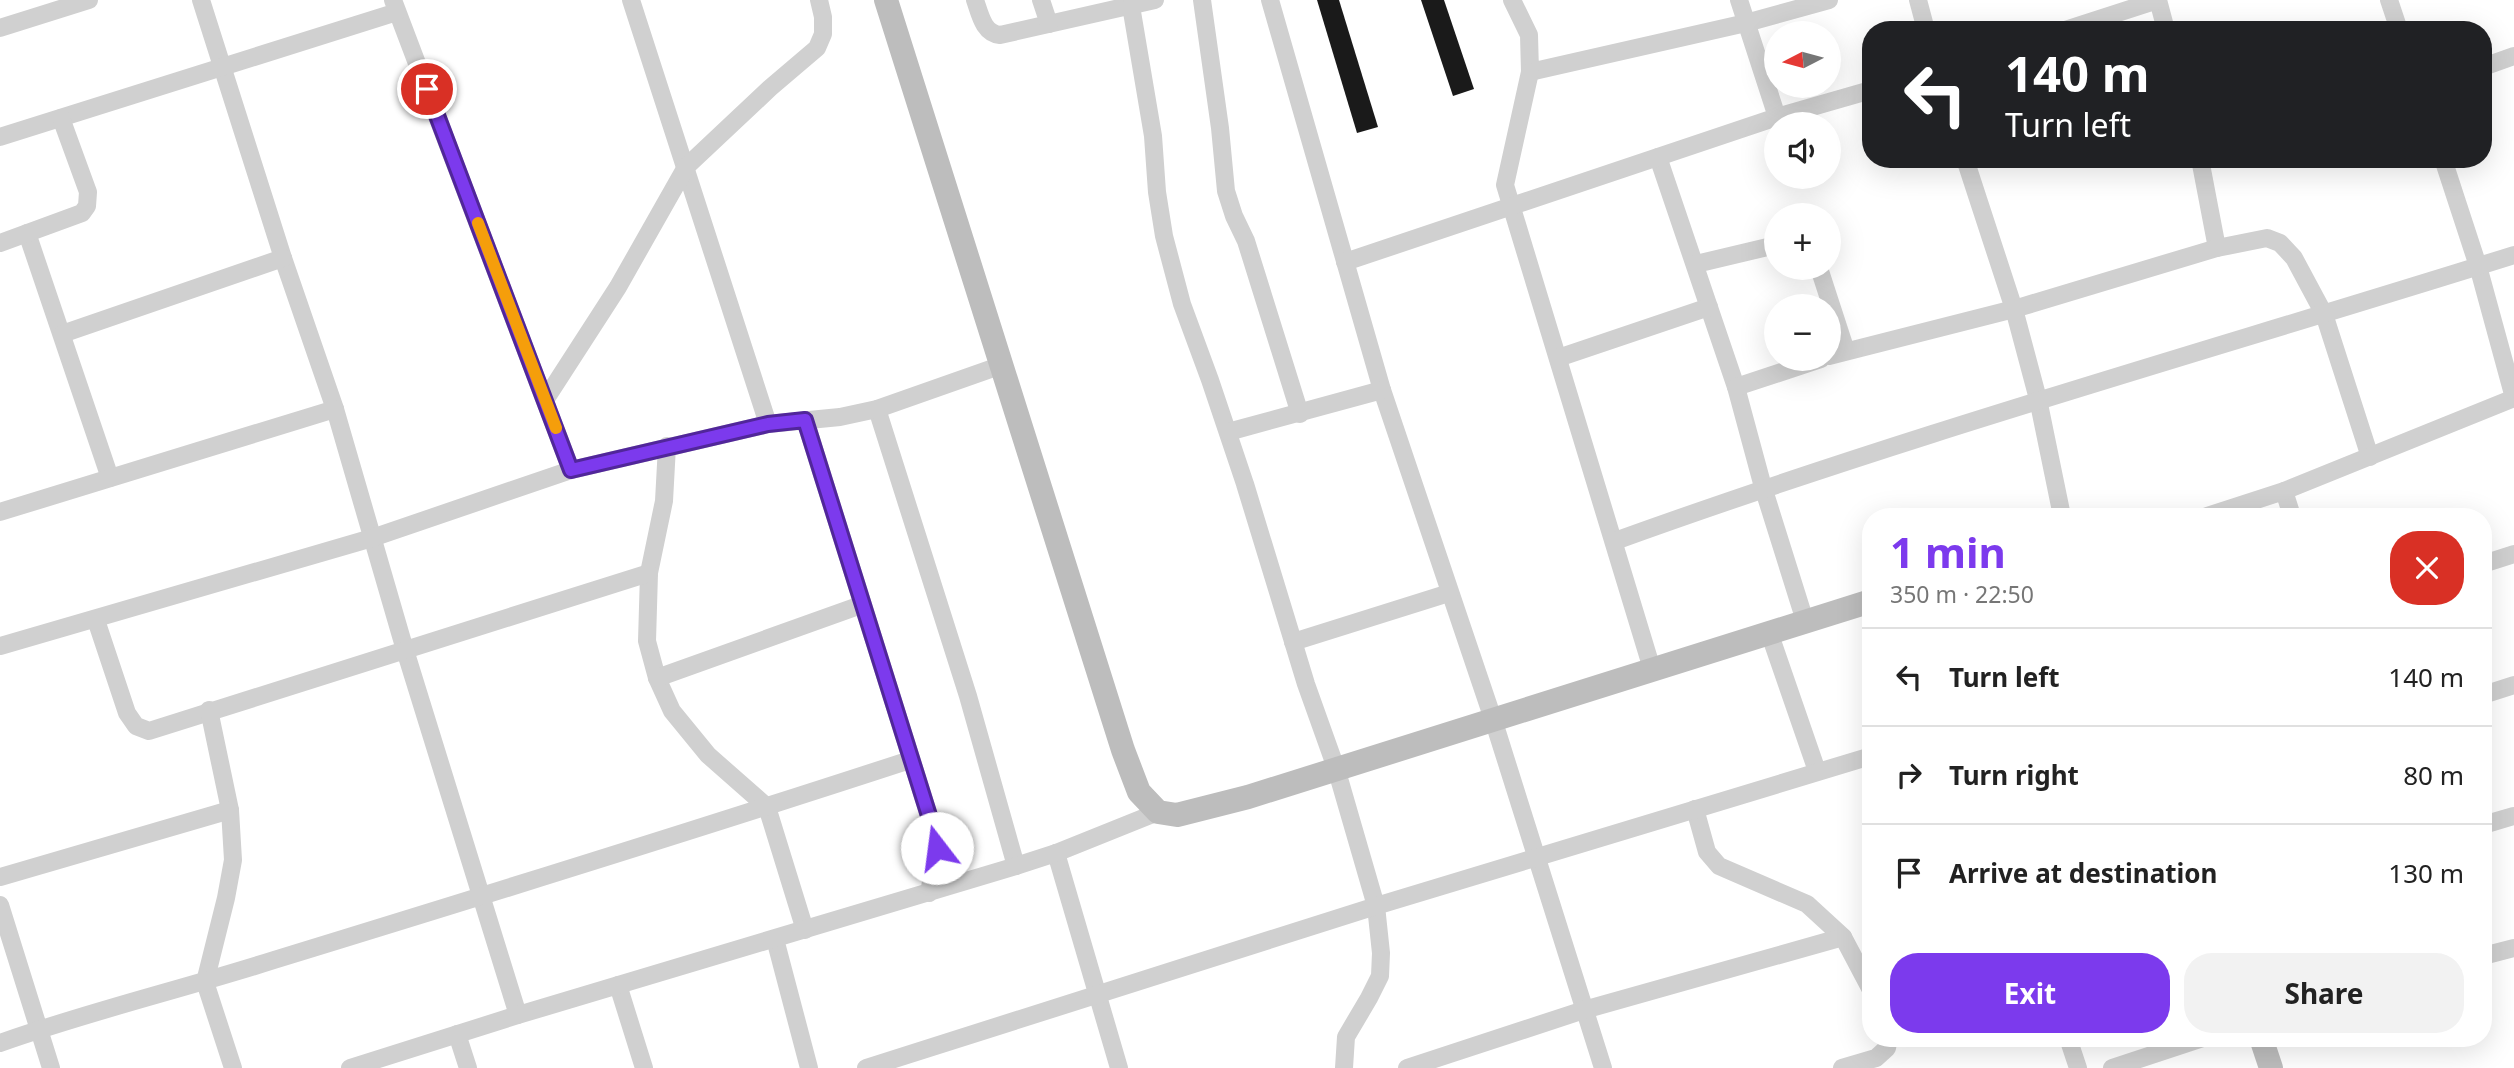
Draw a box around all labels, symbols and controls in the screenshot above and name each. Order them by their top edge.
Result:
north arrow [1764,21,1841,98]
map controls [1764,21,1841,371]
text: 140 m [2005,40,2150,106]
icon: left [1890,49,1981,140]
pin [397,59,457,119]
icon: arrive [408,70,446,108]
text: Turn left [2005,103,2131,146]
button: sound [1764,112,1841,189]
button: + [1764,203,1841,280]
button: − [1764,294,1841,371]
text: 1 min [1890,523,2006,580]
button: close [2390,531,2464,605]
text: 350 m · 22:50 [1890,578,2034,610]
icon: left [1890,658,1928,696]
text: Turn left [1949,659,2060,695]
text: 140 m [2388,659,2464,695]
icon: right [1890,756,1928,794]
text: Turn right [1949,757,2079,793]
text: 80 m [2403,757,2464,793]
position arrow [900,811,974,885]
icon: arrive [1890,854,1928,892]
text: Arrive at destination [1949,855,2218,891]
text: 130 m [2388,855,2464,891]
button: Exit [1890,953,2170,1033]
button: Share [2184,953,2464,1033]

